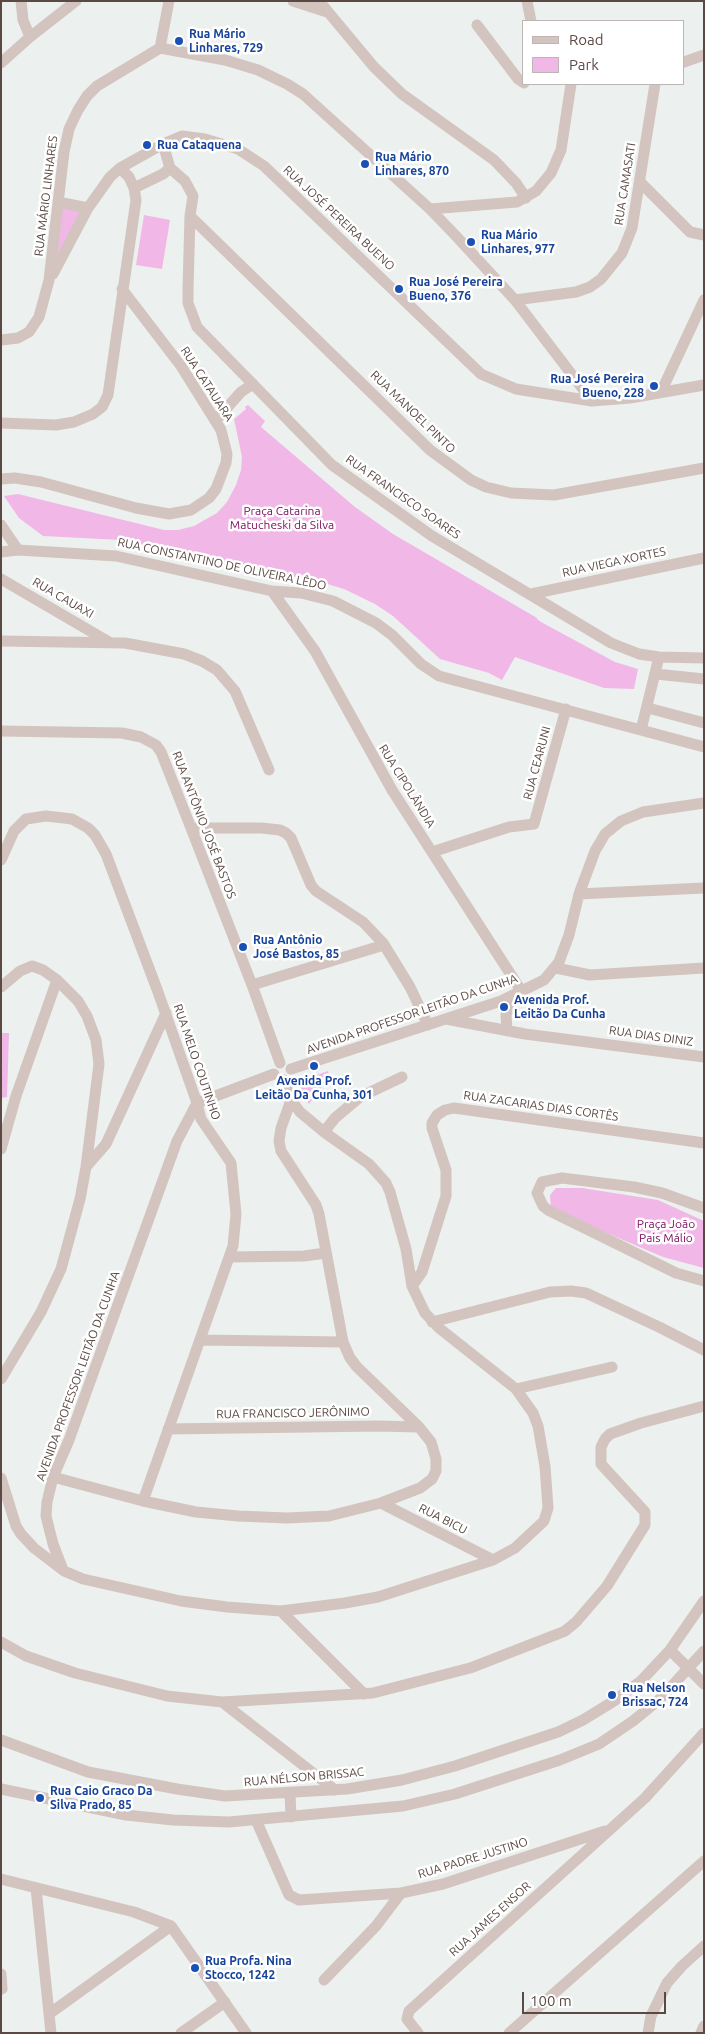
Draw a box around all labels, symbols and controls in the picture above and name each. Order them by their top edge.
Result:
legend [522,20,685,85]
place label: Rua Mário Linhares, 729 [189,27,263,55]
text: Road [569,31,604,48]
marker: Rua Mário Linhares, 729 [173,35,185,47]
text: Park [569,56,599,73]
street label: RUA MÁRIO LINHARES [31,135,61,257]
place label: Rua Cataquena [157,138,242,152]
marker: Rua Cataquena [141,139,153,151]
street label: RUA CAMASATI [611,142,639,226]
place label: Rua Mário Linhares, 870 [375,150,449,178]
marker: Rua Mário Linhares, 870 [359,158,371,170]
street label: RUA JOSÉ PEREIRA BUENO [280,163,398,273]
place label: Rua Mário Linhares, 977 [481,228,555,256]
marker: Rua Mário Linhares, 977 [465,236,477,248]
place label: Rua José Pereira Bueno, 376 [409,275,503,303]
marker: Rua José Pereira Bueno, 376 [393,283,405,295]
street label: RUA CATAUARA [177,344,237,424]
street label: RUA MANOEL PINTO [368,368,458,456]
place label: Rua José Pereira Bueno, 228 [550,372,644,400]
marker: Rua José Pereira Bueno, 228 [648,380,660,392]
street label: RUA FRANCISCO SOARES [343,452,463,542]
park label: Praça Catarina Matucheski da Silva [230,504,334,532]
street label: RUA CONSTANTINO DE OLIVEIRA LÊDO [116,535,328,593]
street label: RUA VIEGA XORTES [561,544,667,580]
street label: RUA CAUAXI [30,575,96,621]
street label: RUA CEARUNI [520,725,554,801]
street label: RUA CIPOLÂNDIA [376,742,438,830]
street label: RUA ANTÔNIO JOSÉ BASTOS [169,749,239,901]
place label: Rua Antônio José Bastos, 85 [253,933,339,961]
marker: Rua Antônio José Bastos, 85 [237,941,249,953]
street label: AVENIDA PROFESSOR LEITÃO DA CUNHA [305,971,519,1057]
place label: Avenida Prof. Leitão Da Cunha [514,993,606,1021]
marker: Avenida Prof. Leitão Da Cunha [498,1001,510,1013]
street label: RUA MELO COUTINHO [170,1002,224,1122]
street label: RUA DIAS DINIZ [608,1023,694,1049]
marker: Avenida Prof. Leitão Da Cunha, 301 [308,1060,320,1072]
place label: Avenida Prof. Leitão Da Cunha, 301 [255,1074,373,1102]
street label: RUA ZACARIAS DIAS CORTÊS [463,1088,619,1124]
park label: Praça João Pais Málio [637,1217,695,1245]
street label: AVENIDA PROFESSOR LEITÃO DA CUNHA [33,1269,123,1483]
street label: RUA FRANCISCO JERÔNIMO [216,1404,370,1422]
street label: RUA BICU [416,1501,470,1537]
place label: Rua Nelson Brissac, 724 [622,1681,688,1709]
marker: Rua Nelson Brissac, 724 [606,1689,618,1701]
street label: RUA NÉLSON BRISSAC [243,1765,365,1789]
place label: Rua Caio Graco Da Silva Prado, 85 [50,1784,152,1812]
marker: Rua Caio Graco Da Silva Prado, 85 [34,1792,46,1804]
street label: RUA PADRE JUSTINO [416,1834,530,1882]
street label: RUA JAMES ENSOR [446,1879,534,1959]
place label: Rua Profa. Nina Stocco, 1242 [205,1954,292,1982]
marker: Rua Profa. Nina Stocco, 1242 [189,1962,201,1974]
scale bar [525,1982,669,2014]
text: 100 m [530,1992,572,2009]

